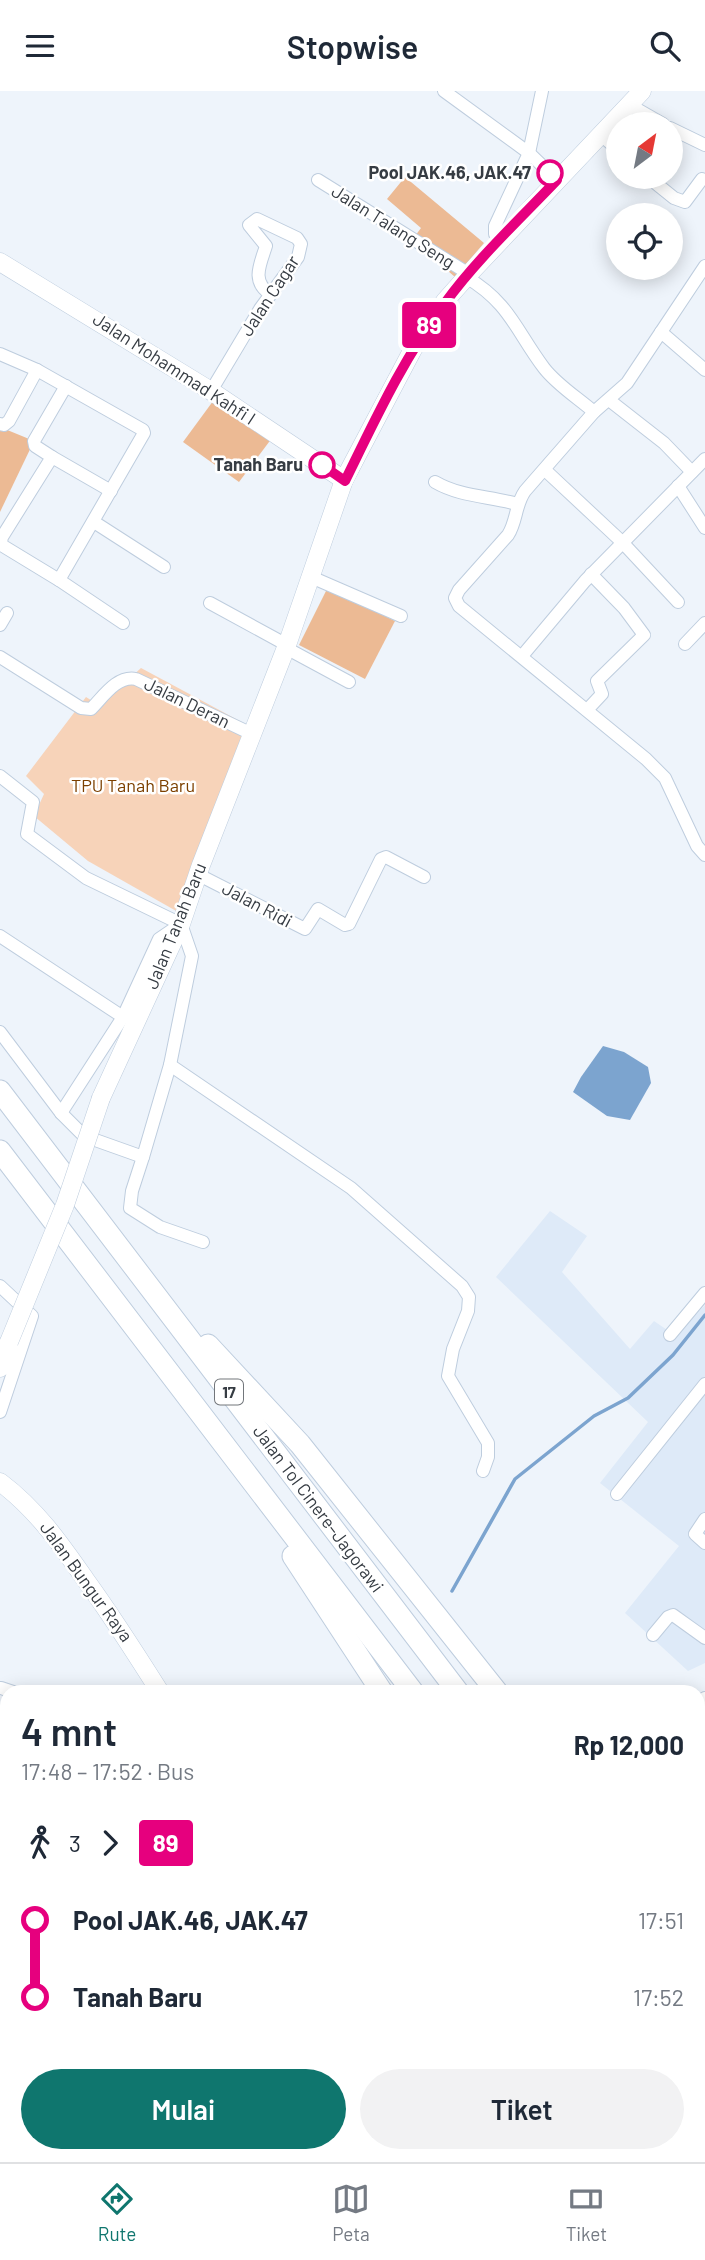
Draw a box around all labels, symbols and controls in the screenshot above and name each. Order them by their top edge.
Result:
icon: menu [21,27,59,65]
text: Stopwise [287,27,418,65]
icon: search [646,27,684,65]
north arrow [606,112,682,189]
map controls [606,112,683,280]
marker: Pool JAK.46, JAK.47 [537,160,563,186]
place label: Pool JAK.46, JAK.47 [369,161,531,183]
street label: Jalan Talang Seng [328,179,459,273]
button: locate [606,203,683,280]
street label: Jalan Cagar [235,251,304,340]
line badge: 89 [398,302,460,348]
street label: Jalan Mohammad Kahfi I [89,307,260,429]
text: 89 [416,310,442,339]
marker: Tanah Baru [309,452,335,478]
place label: Tanah Baru [214,453,303,475]
street label: Jalan Deran [141,672,234,732]
park label: TPU Tanah Baru [71,774,195,796]
street label: Jalan Tanah Baru [140,859,210,992]
street label: Jalan Ridi [219,877,296,932]
road number: 17 [215,1379,243,1405]
street label: Jalan Tol Cinere–Jagorawi [249,1420,389,1596]
street label: Jalan Bungur Raya [36,1517,138,1646]
text: 4 mnt [21,1708,117,1754]
text: Rp 12,000 [574,1729,684,1760]
text: 17:48 – 17:52 · Bus [21,1757,194,1785]
icon: walk [21,1824,59,1862]
icon: forward [91,1824,129,1862]
text: 89 [153,1828,179,1857]
text: 3 [69,1829,81,1857]
text: Pool JAK.46, JAK.47 [73,1904,308,1935]
text: 17:51 [638,1906,684,1934]
text: Tanah Baru [73,1981,202,2012]
text: 17:52 [633,1983,684,2011]
button: Mulai [21,2069,346,2149]
button: Tiket [360,2069,684,2149]
tab: Rute [98,2180,136,2245]
tab: Peta [332,2180,370,2245]
tab: Tiket [566,2180,607,2245]

